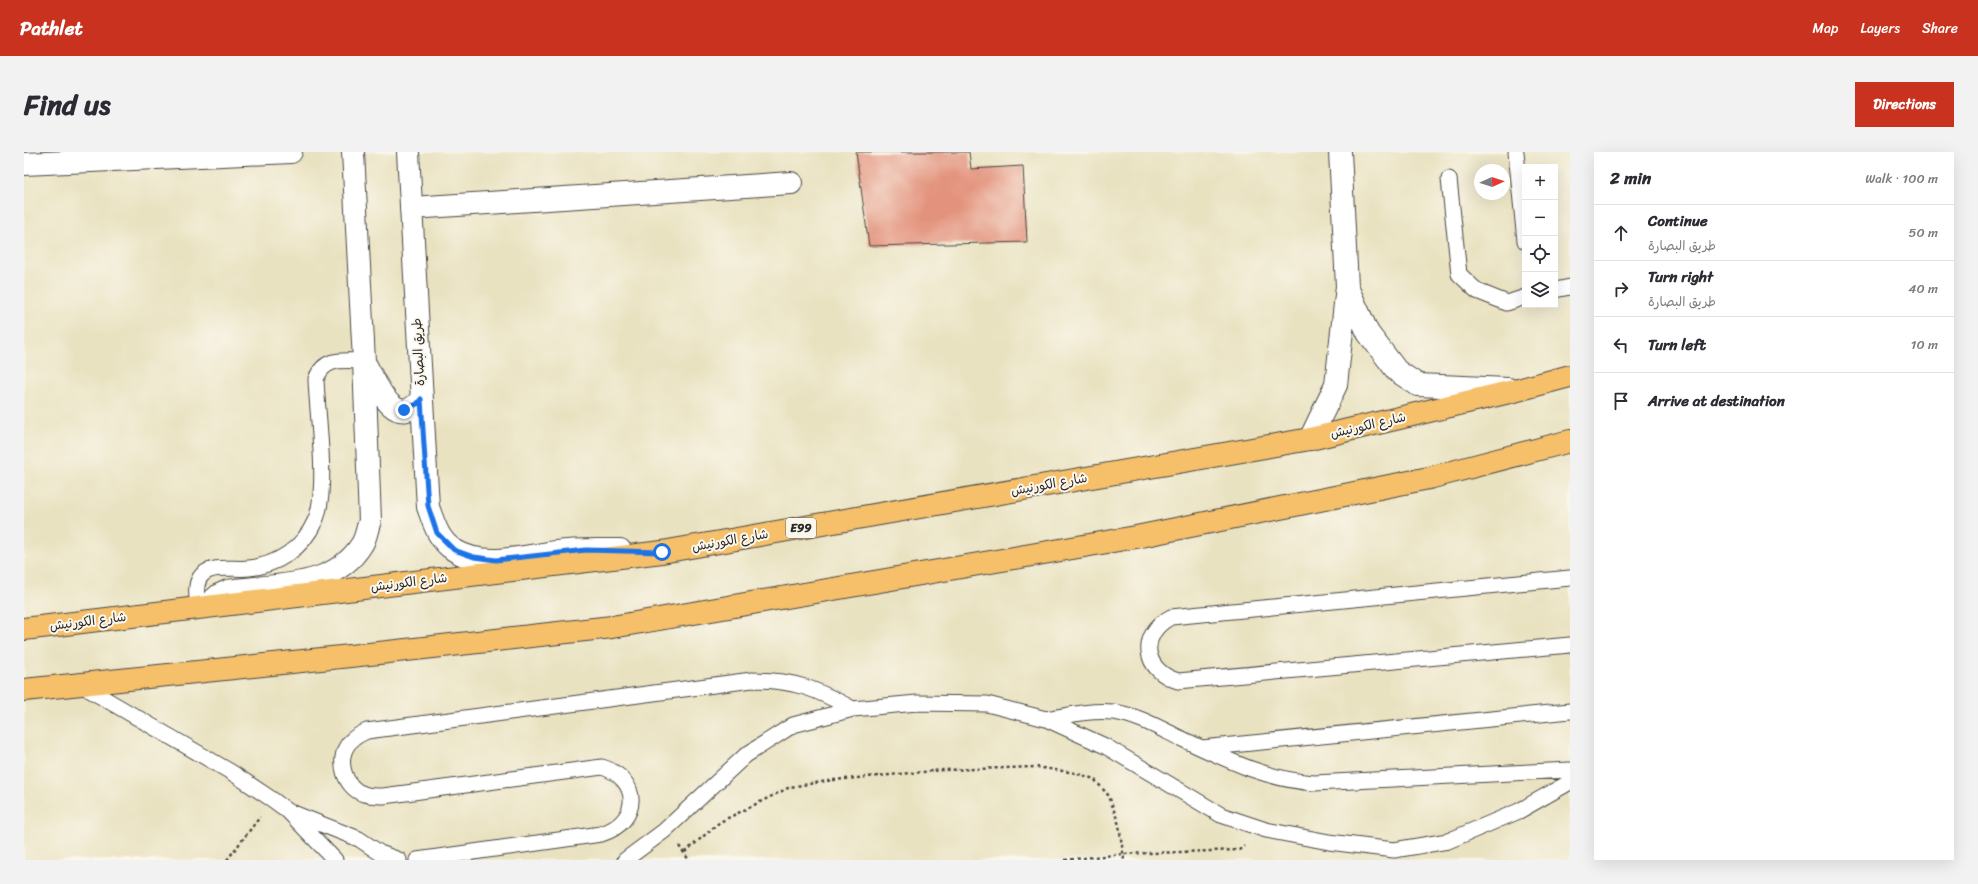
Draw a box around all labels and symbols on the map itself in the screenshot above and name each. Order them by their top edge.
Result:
north arrow [1474,164,1510,200]
street label: طريق البصارة [405,317,431,387]
route end [395,401,413,419]
street label: شارع الكورنيش [1328,405,1408,445]
street label: شارع الكورنيش [1009,466,1089,502]
road number: E99 [786,518,816,538]
street label: شارع الكورنيش [690,522,770,558]
route start [653,543,671,561]
street label: شارع الكورنيش [369,566,449,598]
street label: شارع الكورنيش [48,605,128,637]

